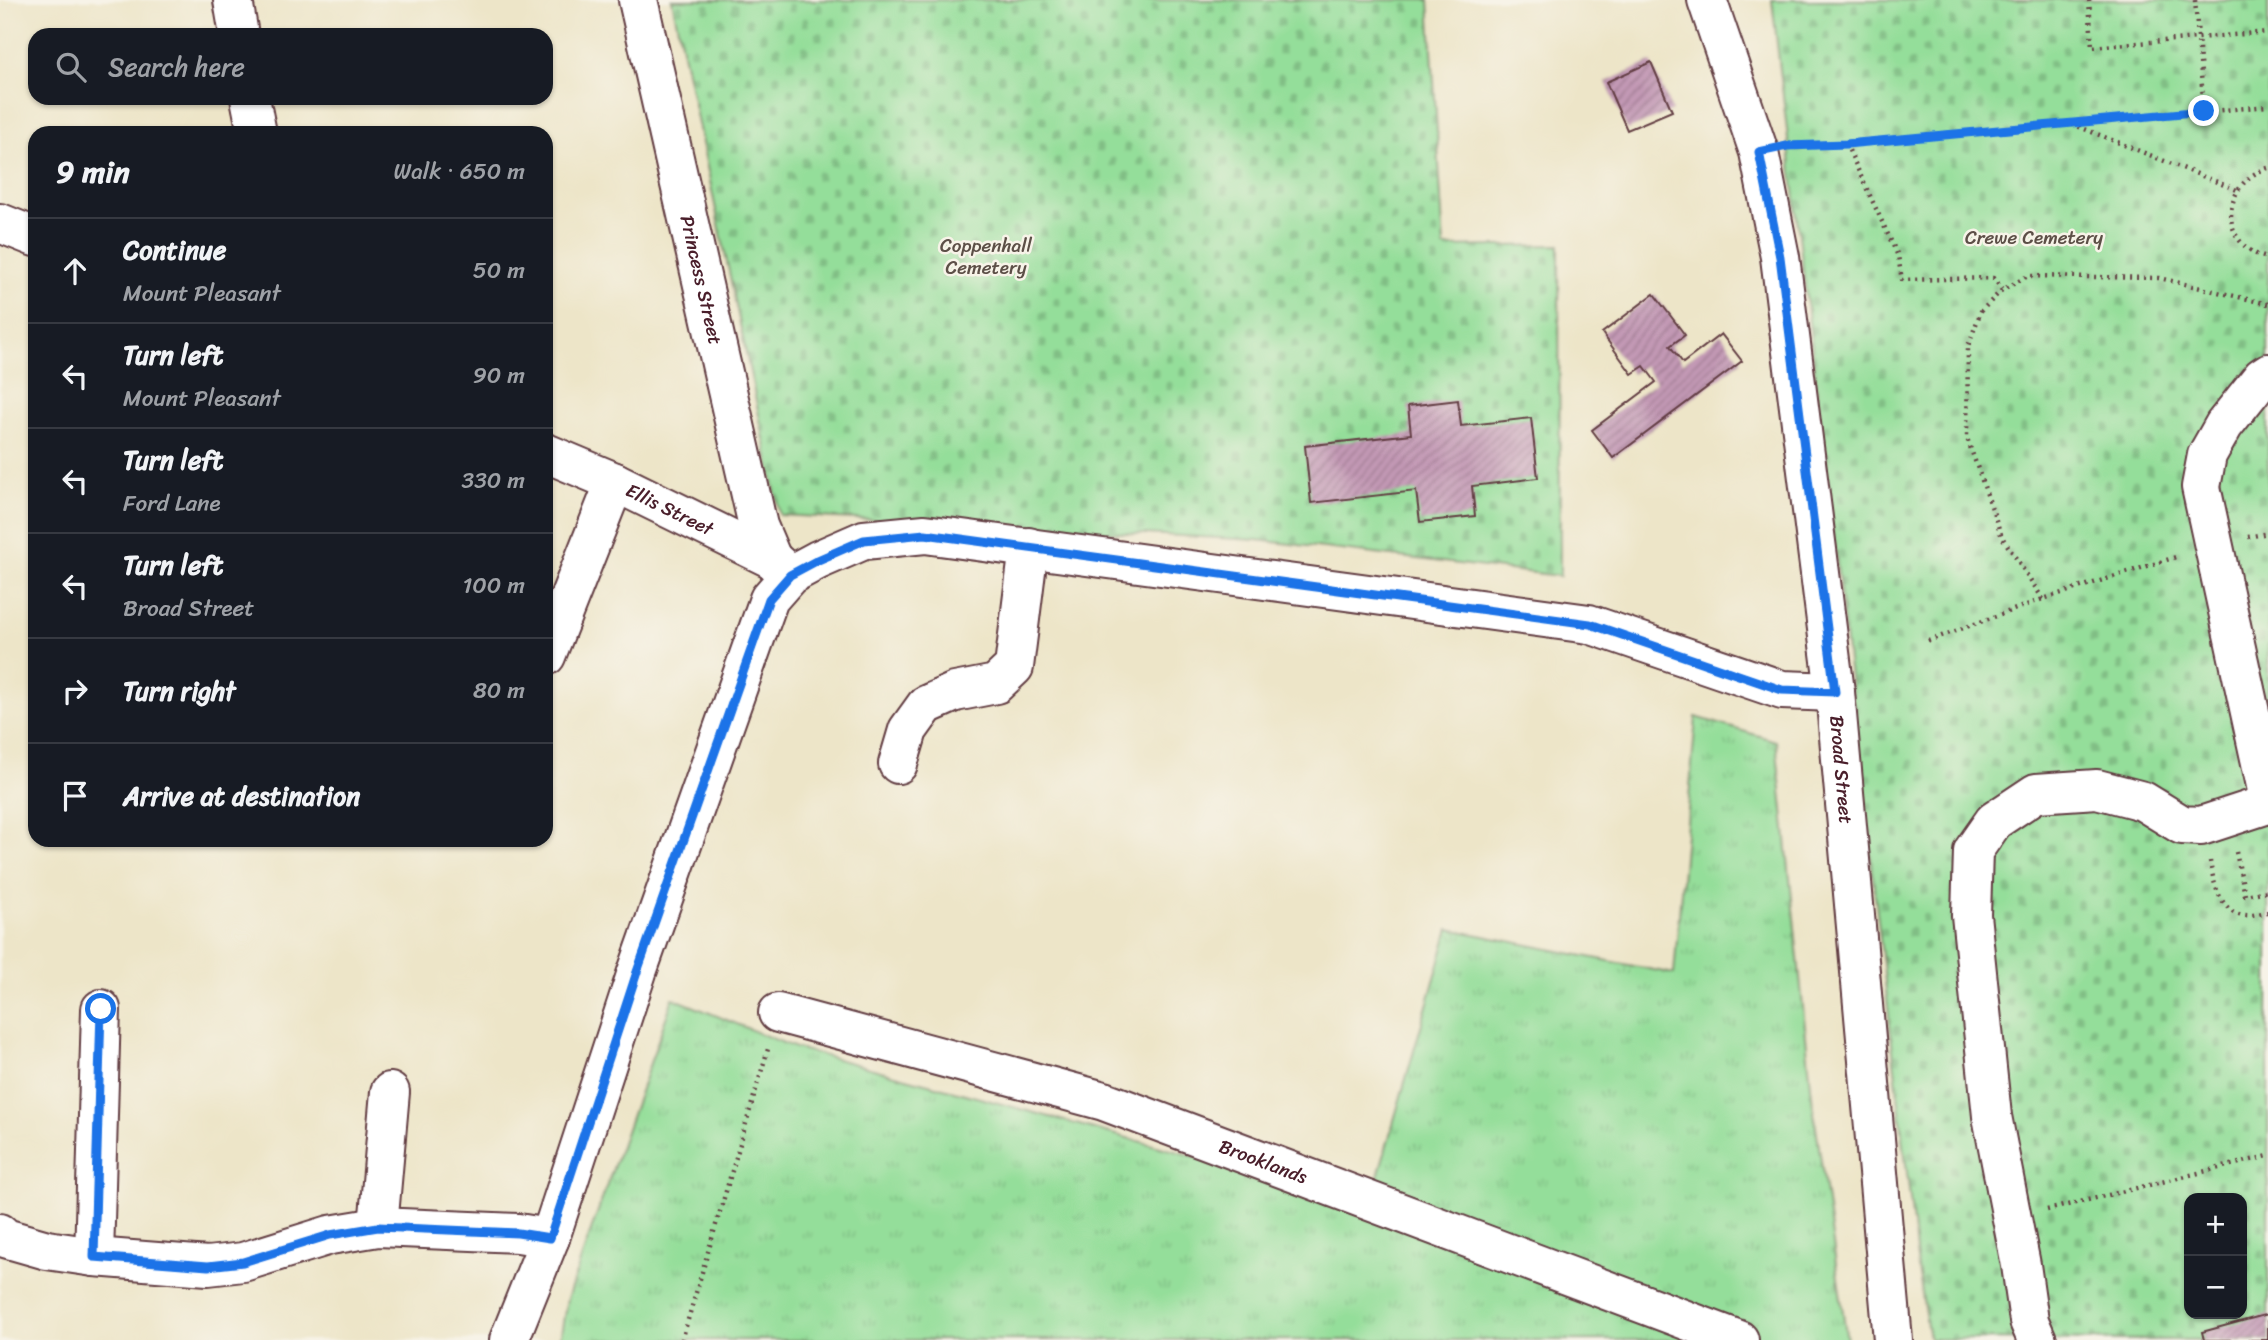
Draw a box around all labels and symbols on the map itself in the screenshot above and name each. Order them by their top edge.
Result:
route end [2188,95,2219,126]
street label: Princess Street [671,212,732,348]
park label: Crewe Cemetery [1965,221,2103,254]
park label: Coppenhall Cemetery [940,229,1033,284]
street label: Ellis Street [620,474,720,545]
street label: Broad Street [1820,714,1863,825]
route start [85,993,116,1024]
street label: Brooklands [1214,1130,1312,1193]

